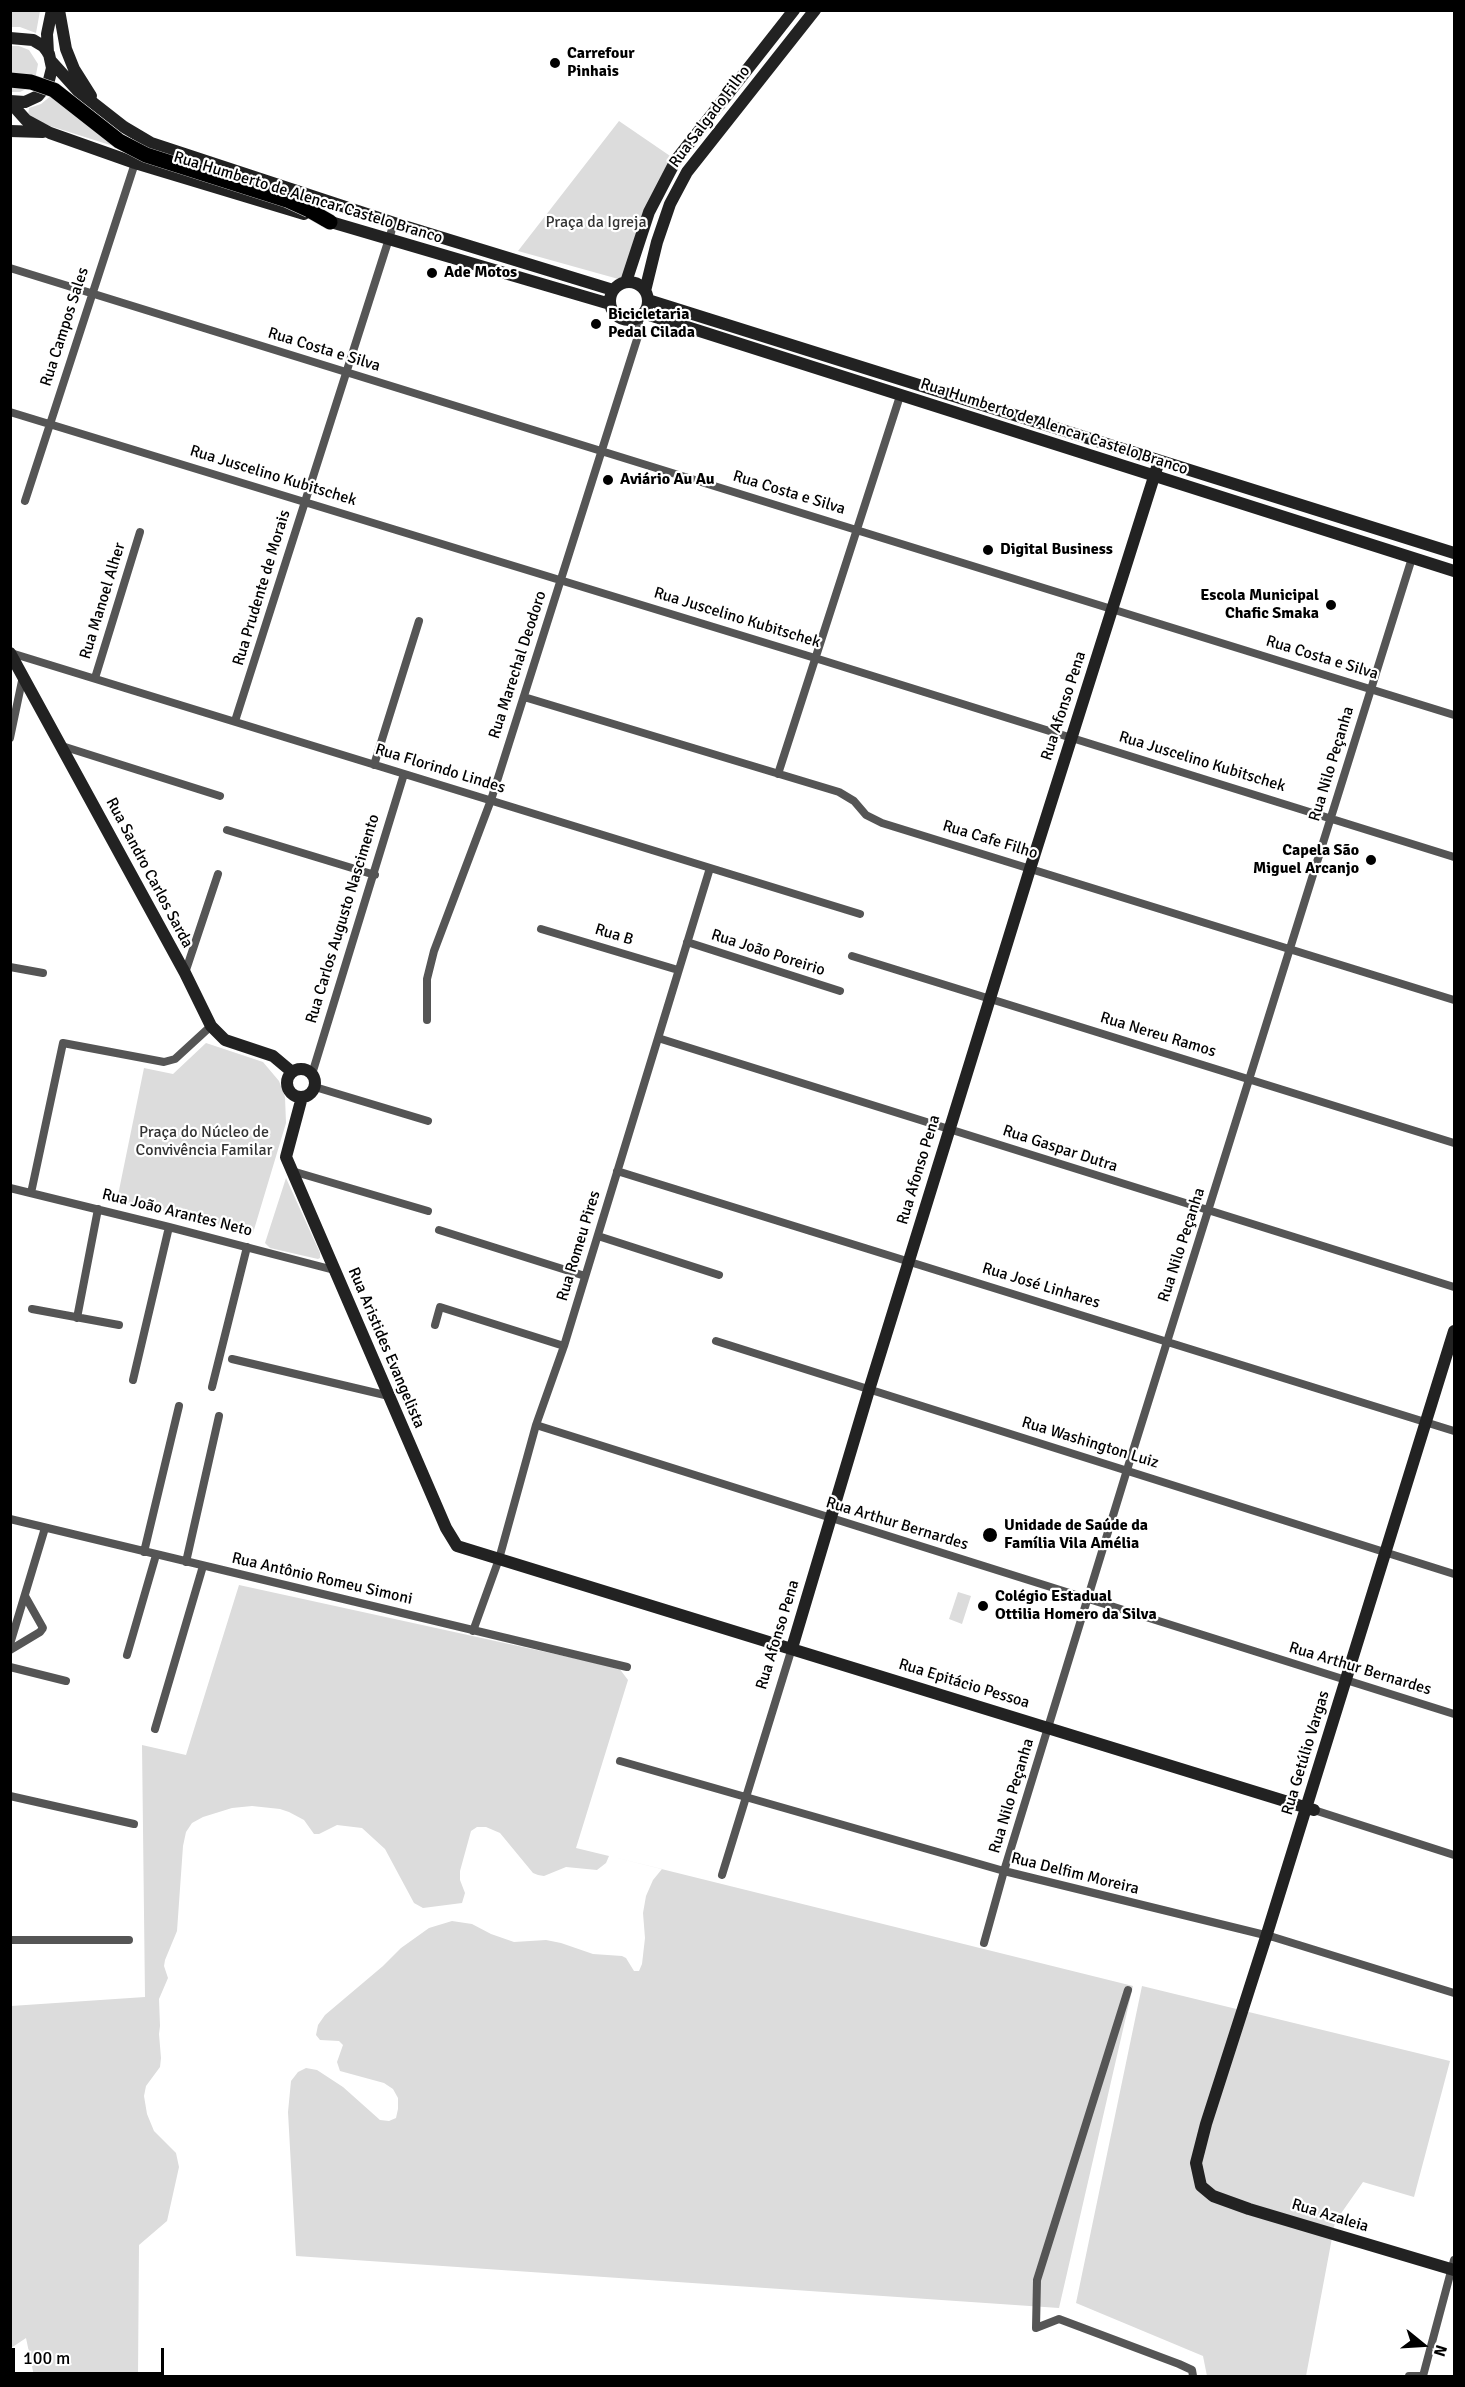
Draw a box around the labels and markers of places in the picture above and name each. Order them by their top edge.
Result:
place label: Carrefour Pinhais [567,44,635,82]
marker: Carrefour Pinhais [548,56,562,70]
place label: Ade Motos [444,263,517,283]
marker: Ade Motos [425,266,439,280]
place label: Bicicletaria Pedal Cilada [608,305,695,343]
marker: Bicicletaria Pedal Cilada [589,317,603,331]
place label: Aviário Au Au [620,470,715,490]
marker: Aviário Au Au [601,473,615,487]
place label: Digital Business [1000,540,1113,560]
marker: Digital Business [981,543,995,557]
place label: Escola Municipal Chafic Smaka [1200,586,1319,624]
marker: Escola Municipal Chafic Smaka [1324,598,1338,612]
place label: Capela São Miguel Arcanjo [1253,841,1359,879]
marker: Capela São Miguel Arcanjo [1364,853,1378,867]
place label: Unidade de Saúde da Família Vila Amélia [1004,1516,1148,1554]
marker: Unidade de Saúde da Família Vila Amélia [981,1526,999,1544]
place label: Colégio Estadual Ottilia Homero da Silva [995,1587,1157,1625]
marker: Colégio Estadual Ottilia Homero da Silva [976,1599,990,1613]

